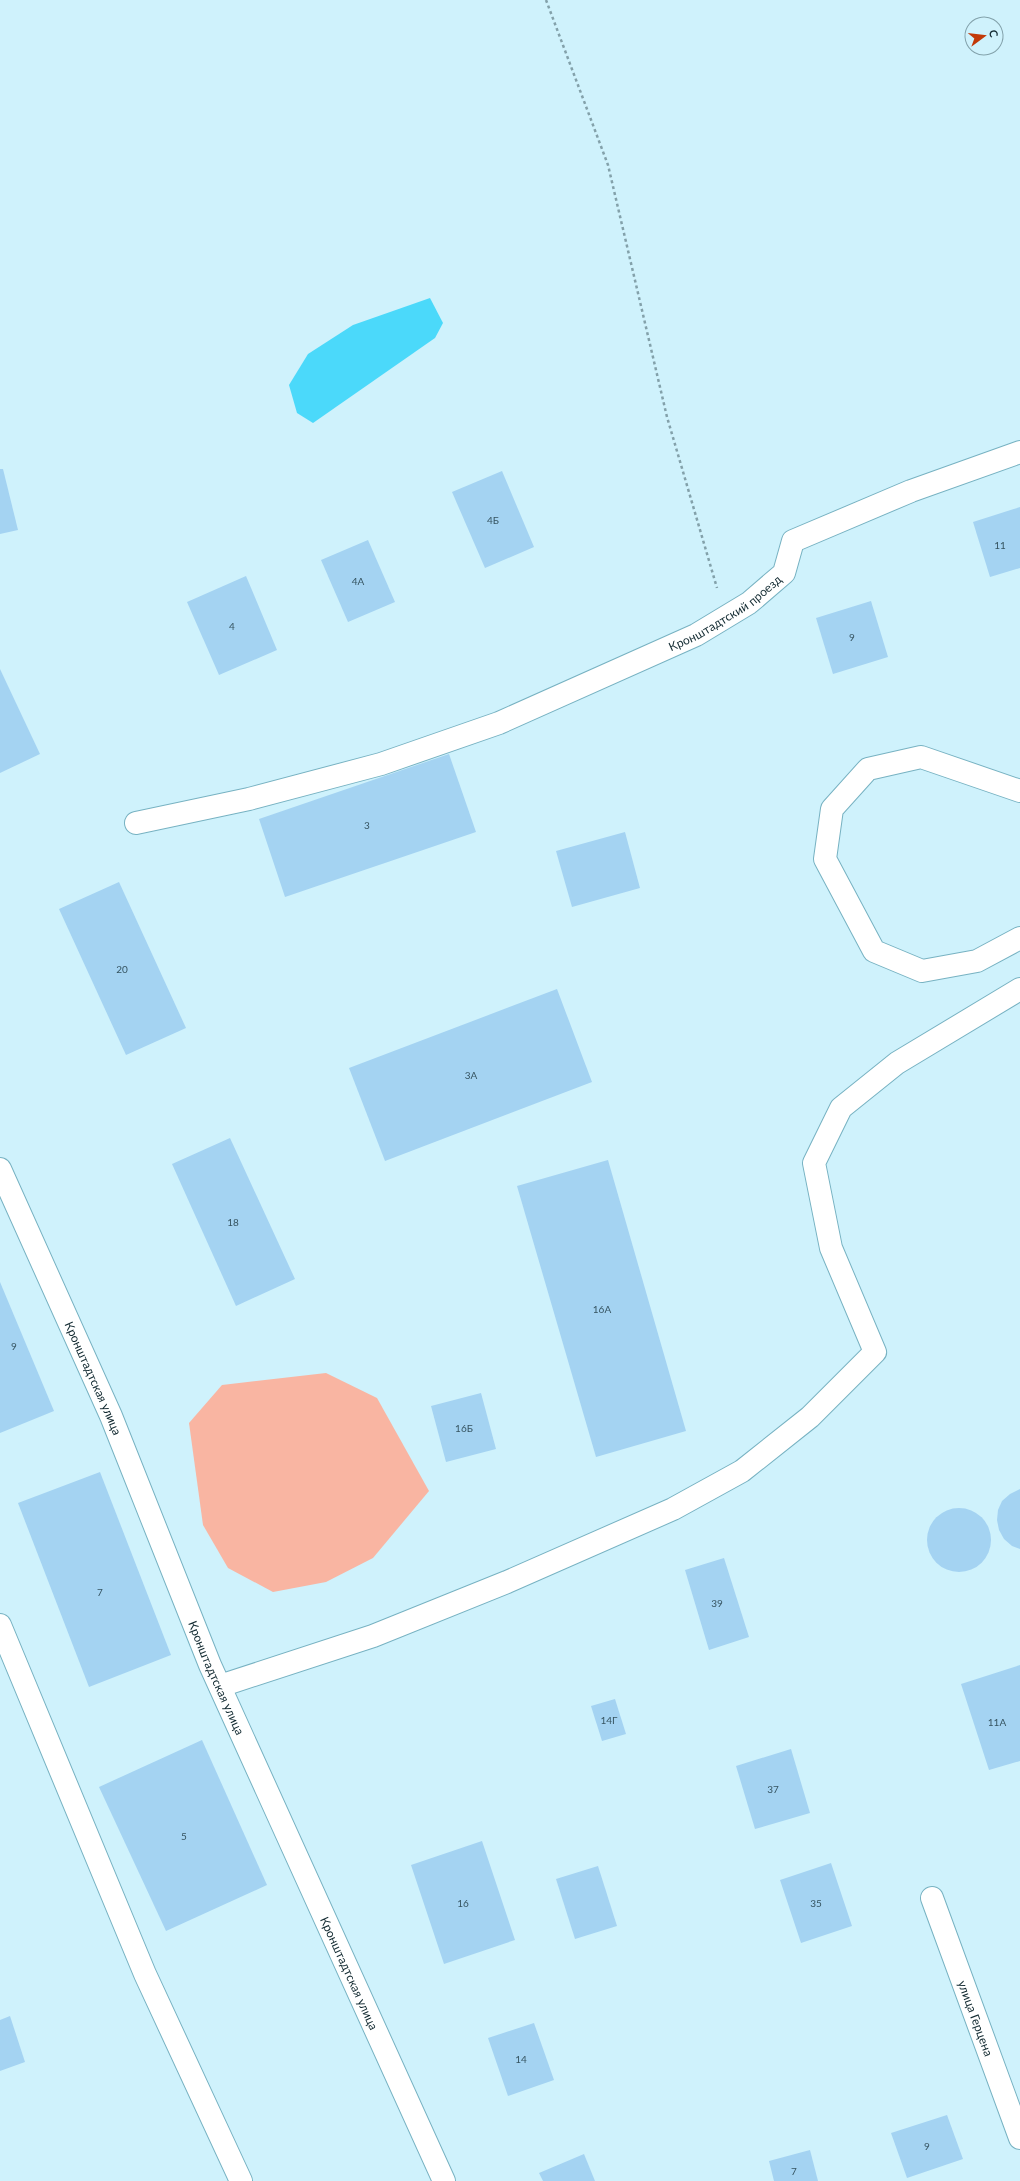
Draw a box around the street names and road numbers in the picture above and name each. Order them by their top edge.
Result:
street label: Кронштадтский проезд [666,571,785,654]
street label: Кронштадтская улица [62,1319,125,1437]
street label: Кронштадтская улица [186,1618,248,1737]
street label: Кронштадтская улица [317,1914,382,2032]
street label: улица Герцена [955,1978,997,2058]

